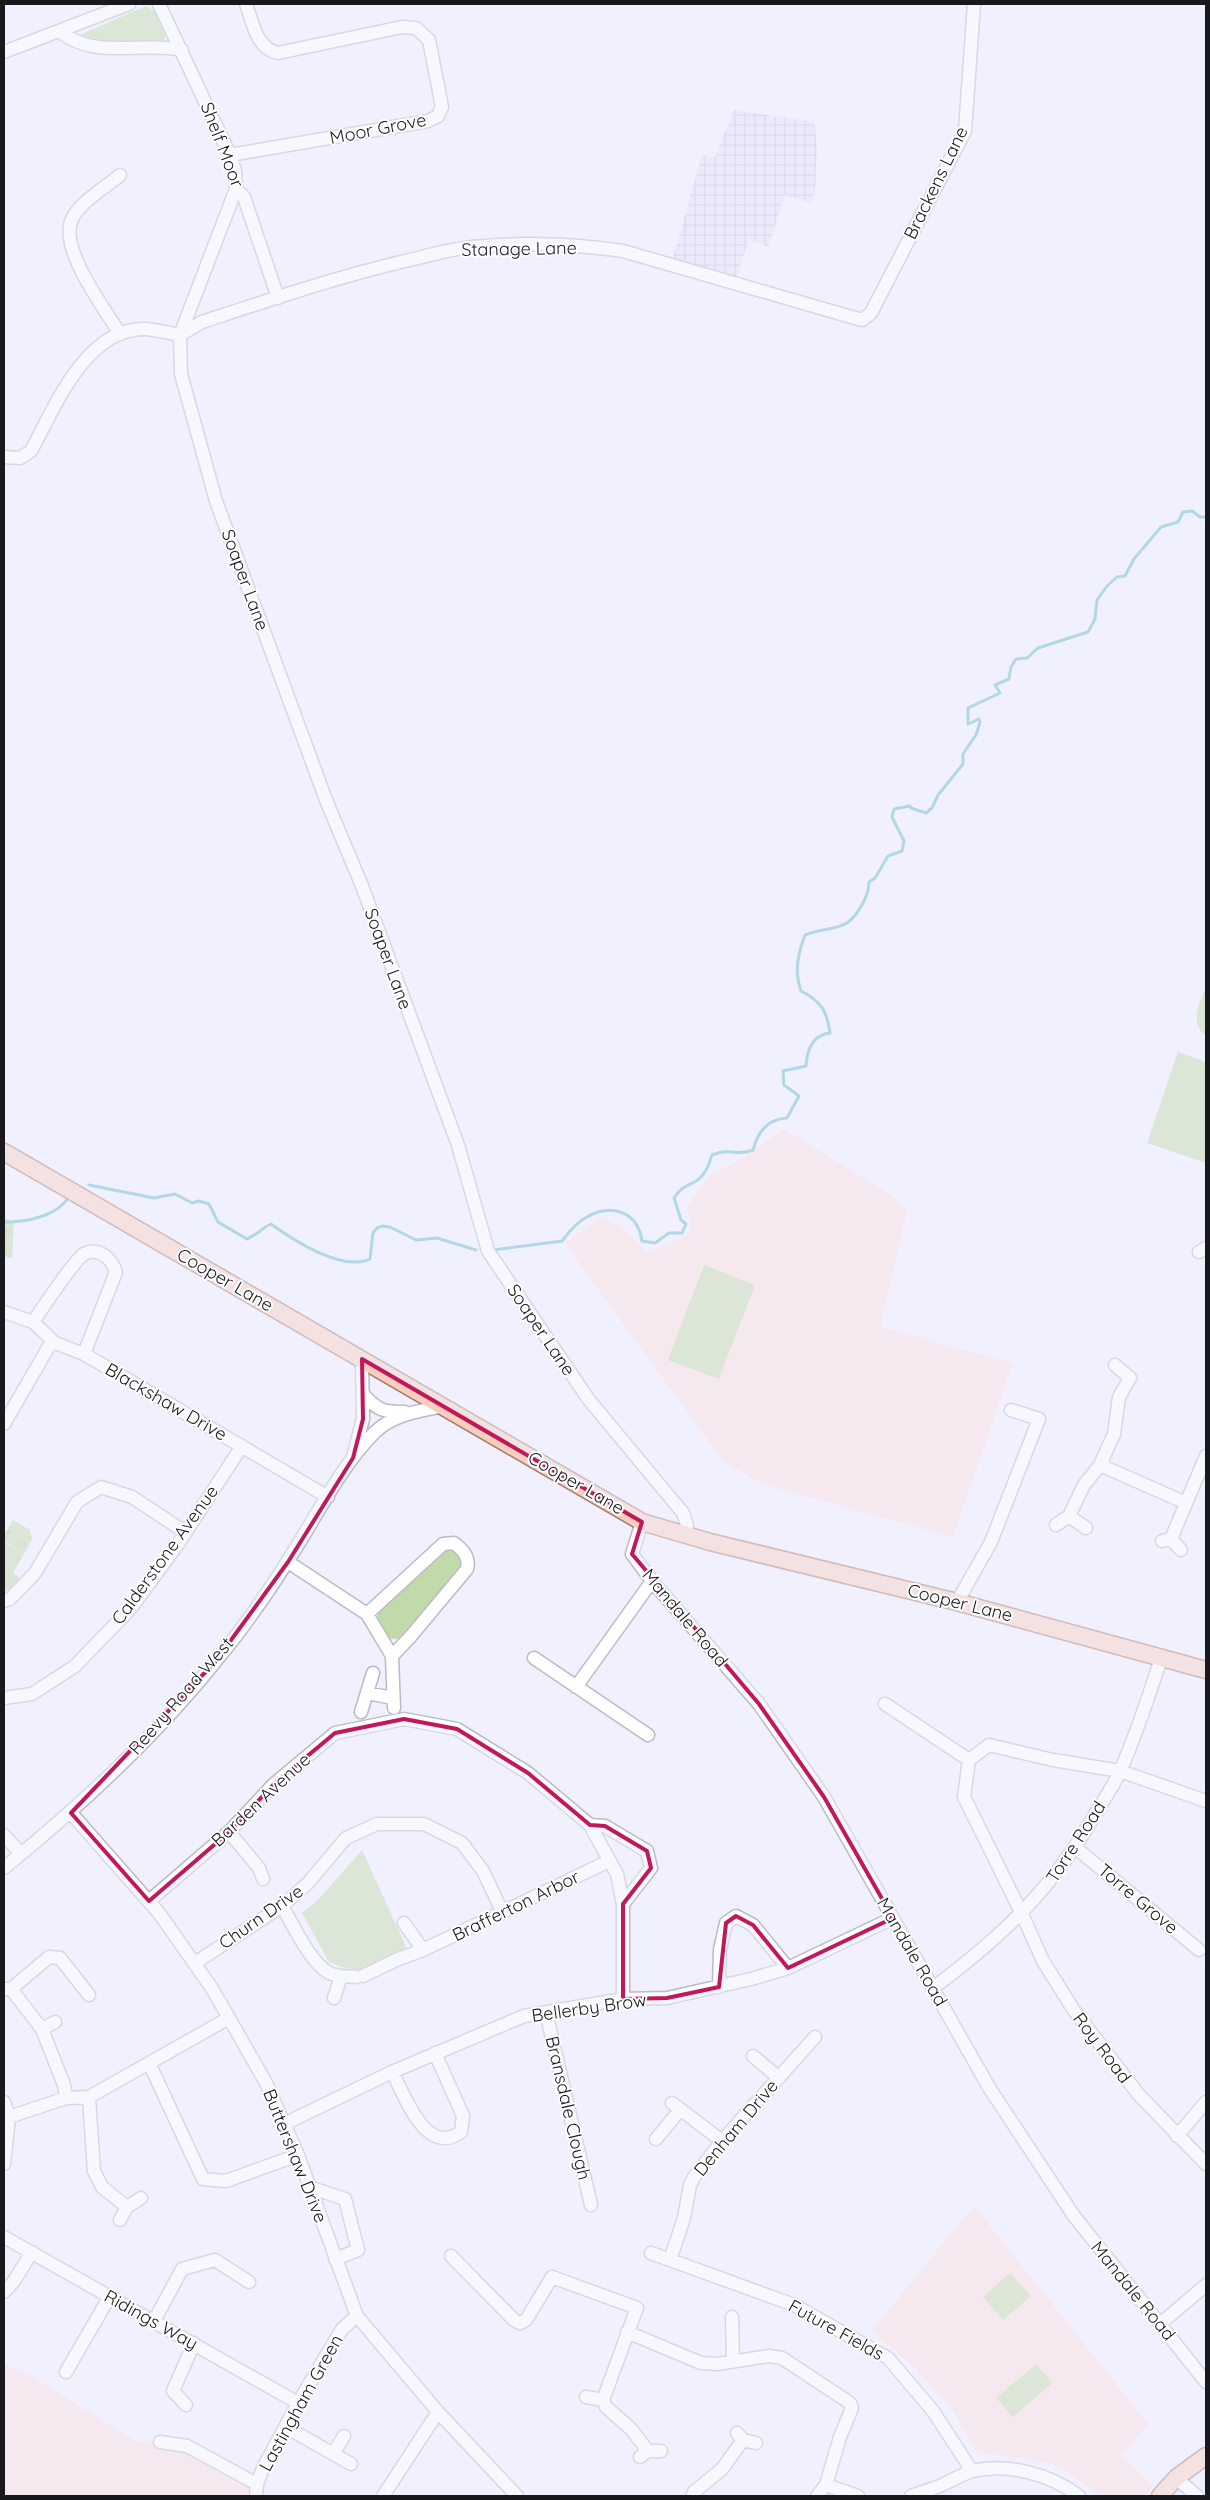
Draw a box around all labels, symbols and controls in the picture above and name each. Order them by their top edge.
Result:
street label: Shelf Moor [196,99,249,191]
street label: Moor Grove [328,108,428,149]
street label: Brackens Lane [898,123,973,243]
street label: Stanage Lane [461,236,577,261]
street label: Soaper Lane [217,526,274,634]
street label: Soaper Lane [360,905,417,1013]
street label: Cooper Lane [173,1243,278,1316]
street label: Soaper Lane [502,1279,581,1380]
street label: Blackshaw Drive [101,1357,231,1446]
street label: Cooper Lane [524,1446,629,1519]
street label: Calderstone Avenue [106,1480,223,1629]
street label: Mandale Road [637,1564,733,1672]
street label: Cooper Lane [905,1578,1015,1627]
street label: Reevy Road West [123,1632,238,1759]
street label: Barden Avenue [206,1748,315,1851]
street label: Torre Road [1041,1797,1110,1887]
street label: Torre Grove [1094,1858,1183,1939]
street label: Brafferton Arbor [448,1865,583,1946]
street label: Churn Drive [214,1879,307,1954]
street label: Mandale Road [872,1893,953,2010]
street label: Bellerby Brow [530,1988,648,2027]
street label: Roy Road [1068,2008,1136,2088]
street label: Bransdale Clough [541,2034,596,2182]
street label: Denham Drive [688,2075,783,2181]
street label: Buttershaw Drive [258,2085,333,2226]
street label: Mandale Road [1086,2236,1181,2345]
street label: Ridings Way [100,2284,202,2355]
street label: Future Fields [784,2294,888,2365]
street label: Lastingham Green [253,2330,348,2475]

